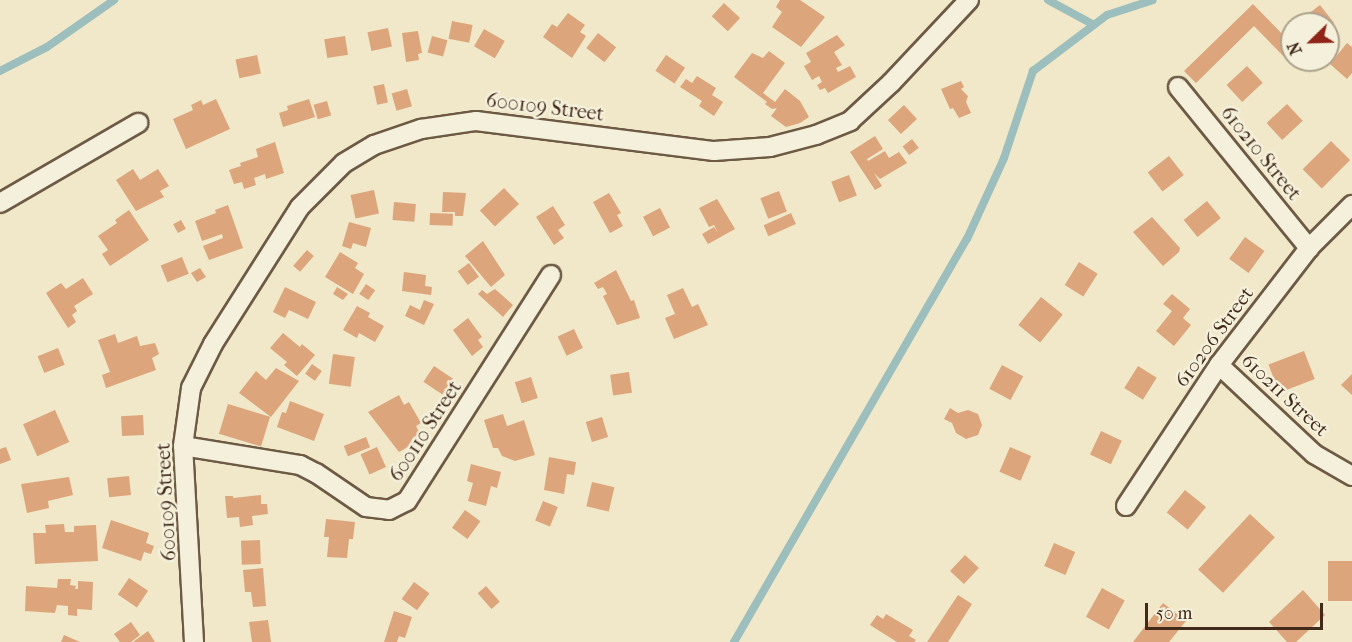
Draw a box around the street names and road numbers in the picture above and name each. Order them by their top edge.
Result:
street label: 600109 Street [485,88,605,126]
street label: 610210 Street [1216,101,1306,205]
street label: 610206 Street [1170,282,1258,392]
street label: 610211 Street [1236,349,1334,441]
street label: 600110 Street [384,376,466,486]
street label: 600109 Street [151,442,181,562]

